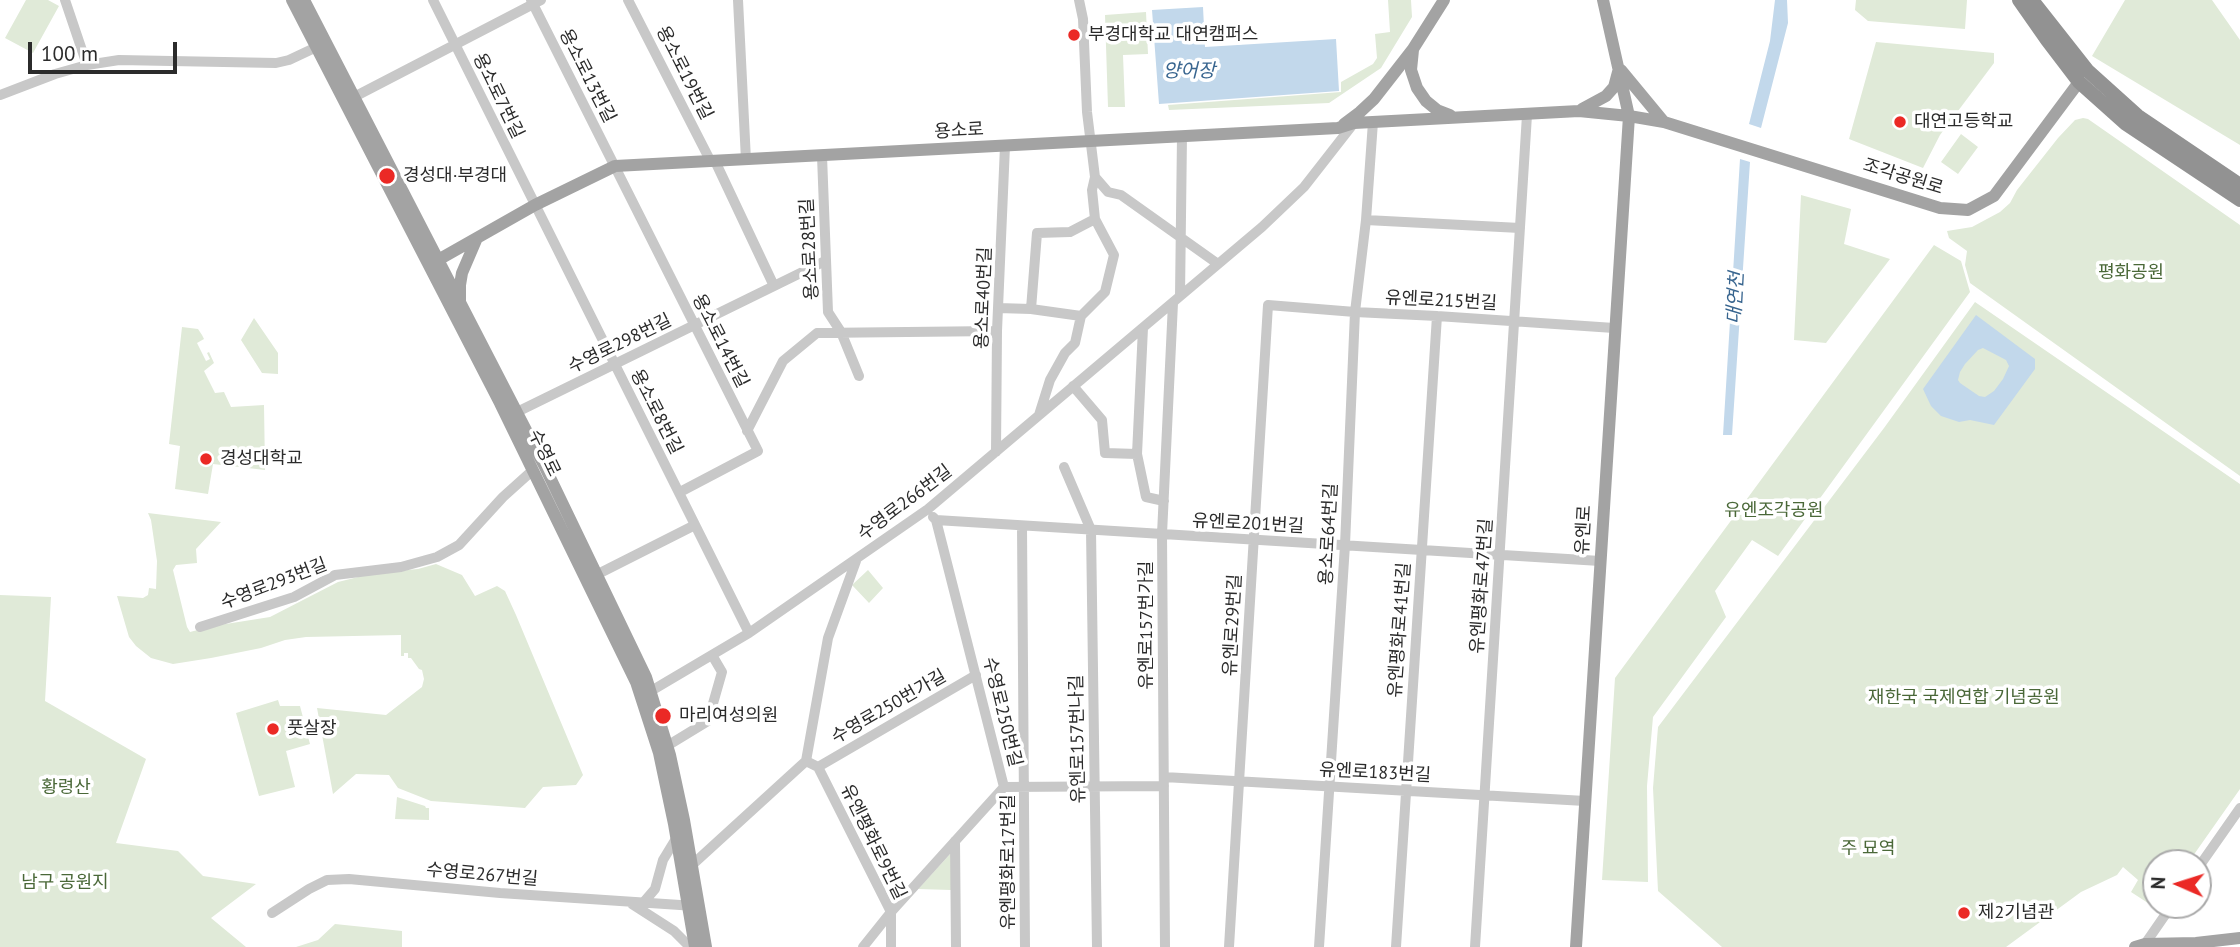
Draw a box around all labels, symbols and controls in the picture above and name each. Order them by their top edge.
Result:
street label: 용소로19번길 [651,22,717,124]
place label: 부경대학교 대연캠퍼스 [1088,24,1258,46]
street label: 용소로13번길 [554,25,620,127]
marker: 부경대학교 대연캠퍼스 [1066,27,1082,43]
scale bar [32,28,180,72]
text: 100 m [41,40,98,67]
street label: 용소로7번길 [468,50,528,142]
water label: 양어장 [1163,61,1215,83]
place label: 대연고등학교 [1914,111,2013,133]
marker: 대연고등학교 [1892,114,1908,130]
street label: 용소로 [934,119,984,143]
street label: 조각공원로 [1860,155,1946,199]
place label: 경성대·부경대 [403,165,507,187]
marker: 경성대·부경대 [377,166,397,186]
street label: 용소로28번길 [797,197,823,301]
street label: 용소로40번길 [971,246,997,350]
park label: 평화공원 [2098,262,2164,284]
water label: 대연천 [1723,271,1749,325]
street label: 유엔로215번길 [1384,287,1498,315]
street label: 용소로14번길 [687,290,753,392]
street label: 수영로298번길 [565,310,675,378]
street label: 용소로8번길 [625,366,687,458]
street label: 수영로 [523,426,565,480]
place label: 경성대학교 [220,448,303,470]
marker: 경성대학교 [198,451,214,467]
street label: 수영로266번길 [854,461,956,545]
street label: 용소로64번길 [1316,482,1342,586]
park label: 유엔조각공원 [1724,500,1824,522]
street label: 유엔로 [1572,505,1596,555]
street label: 유엔로201번길 [1191,510,1305,538]
street label: 유엔평화로47번길 [1466,518,1498,654]
street label: 수영로293번길 [218,554,330,614]
street label: 유엔로157번가길 [1136,561,1158,689]
street label: 유엔평화로41번길 [1384,562,1416,698]
street label: 유엔로29번길 [1220,573,1246,677]
street label: 수영로250번길 [978,655,1026,769]
street label: 수영로250번가길 [828,665,950,749]
street label: 유엔로157번나길 [1066,674,1090,804]
park label: 재한국 국제연합 기념공원 [1868,687,2060,709]
place label: 마리여성의원 [679,705,778,727]
marker: 마리여성의원 [653,706,673,726]
place label: 풋살장 [287,718,337,740]
marker: 풋살장 [265,721,281,737]
street label: 유엔로183번길 [1318,759,1432,787]
park label: 황령산 [41,777,91,799]
street label: 유엔평화로9번길 [836,781,910,903]
street label: 유엔평화로17번길 [998,794,1020,930]
park label: 주 묘역 [1841,838,1895,860]
north arrow [2142,849,2212,919]
street label: 수영로267번길 [425,859,539,891]
park label: 남구 공원지 [21,872,109,894]
text: N [2146,876,2170,890]
place label: 제2기념관 [1978,902,2054,924]
marker: 제2기념관 [1956,905,1972,921]

